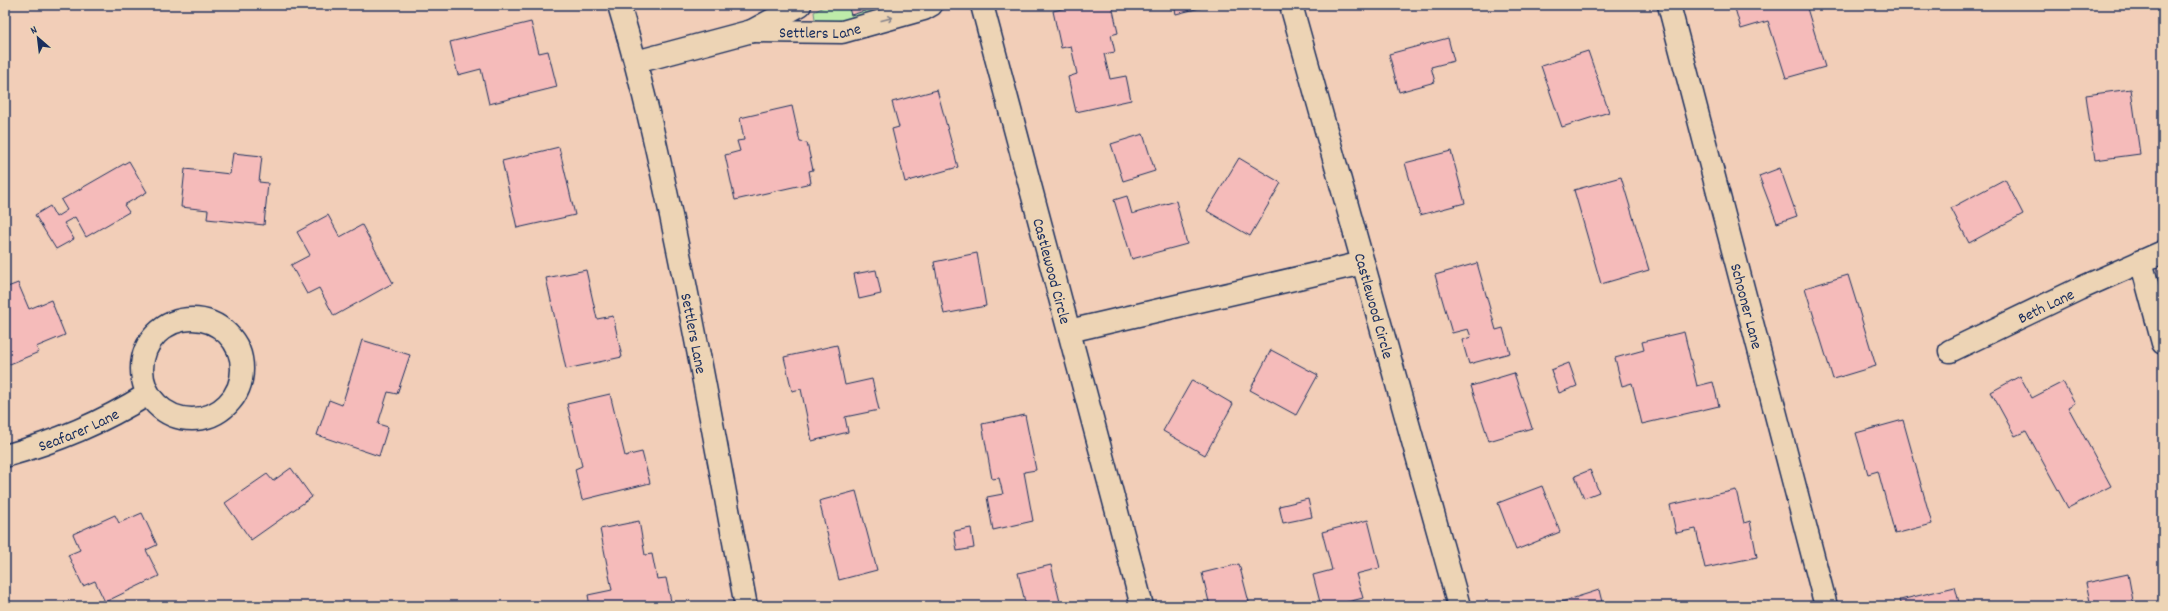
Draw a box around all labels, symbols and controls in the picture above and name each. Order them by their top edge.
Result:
one-way arrow [880,15,893,23]
north arrow [18,18,58,58]
street label: Settlers Lane [779,18,864,46]
text: N [28,22,41,39]
street label: Castlewood Circle [1025,216,1075,327]
street label: Castlewood Circle [1347,251,1398,362]
street label: Schooner Lane [1723,261,1767,352]
street label: Beth Lane [2015,284,2079,331]
street label: Settlers Lane [673,291,711,376]
street label: Seafarer Lane [36,404,124,459]

